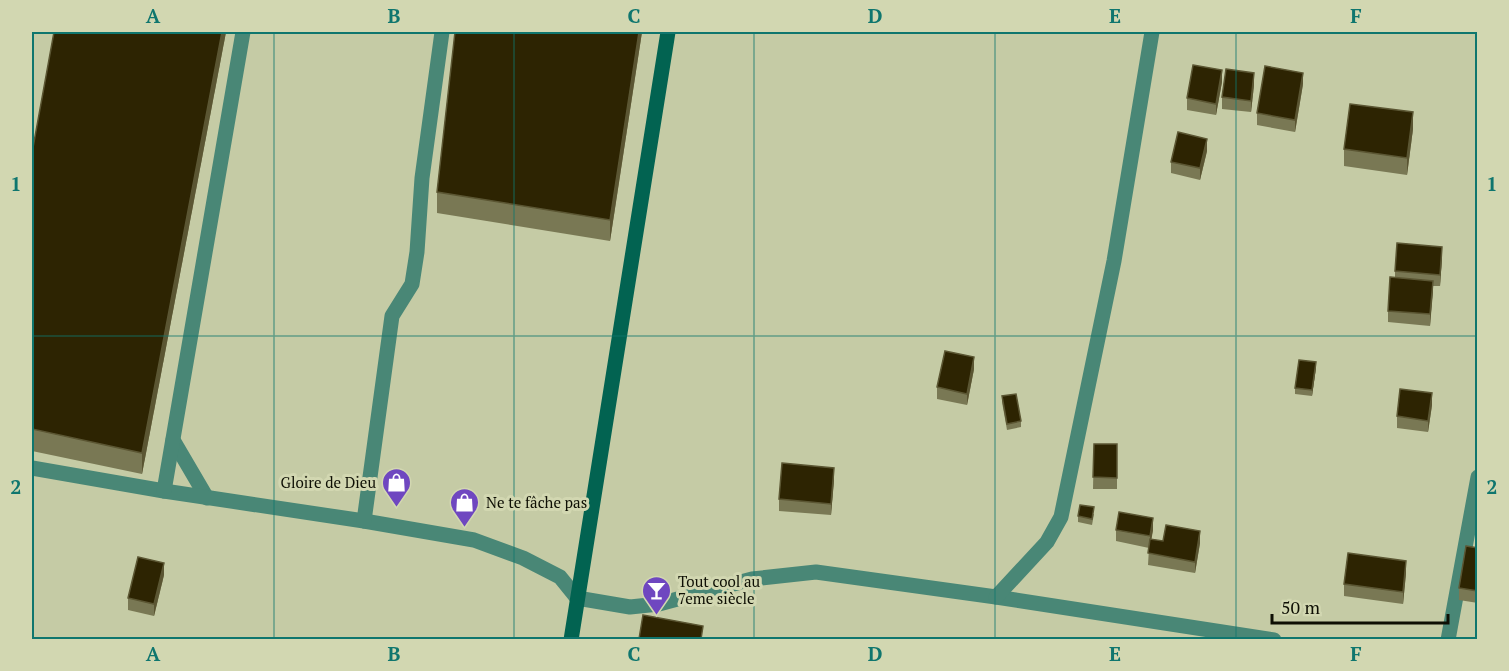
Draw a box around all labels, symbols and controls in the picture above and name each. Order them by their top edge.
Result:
text: A [146,2,161,29]
text: B [388,2,401,29]
text: C [627,2,641,29]
text: D [868,2,882,29]
text: E [1109,2,1121,29]
text: F [1350,2,1362,29]
text: 1 [10,170,22,197]
text: 1 [1486,170,1498,197]
shop icon: Gloire de Dieu [381,466,413,508]
place label: Gloire de Dieu [281,472,376,492]
text: 2 [10,473,22,500]
text: 2 [1486,473,1498,500]
shop icon: Ne te fâche pas [449,486,481,528]
place label: Ne te fâche pas [486,492,587,512]
place label: Tout cool au 7eme siècle [678,571,761,608]
bar icon: Tout cool au 7eme siècle [641,574,673,616]
scale bar [1272,587,1448,625]
text: 50 m [1281,595,1321,619]
text: A [146,640,161,667]
text: B [388,640,401,667]
text: C [627,640,641,667]
text: D [868,640,882,667]
text: E [1109,640,1121,667]
text: F [1350,640,1362,667]

